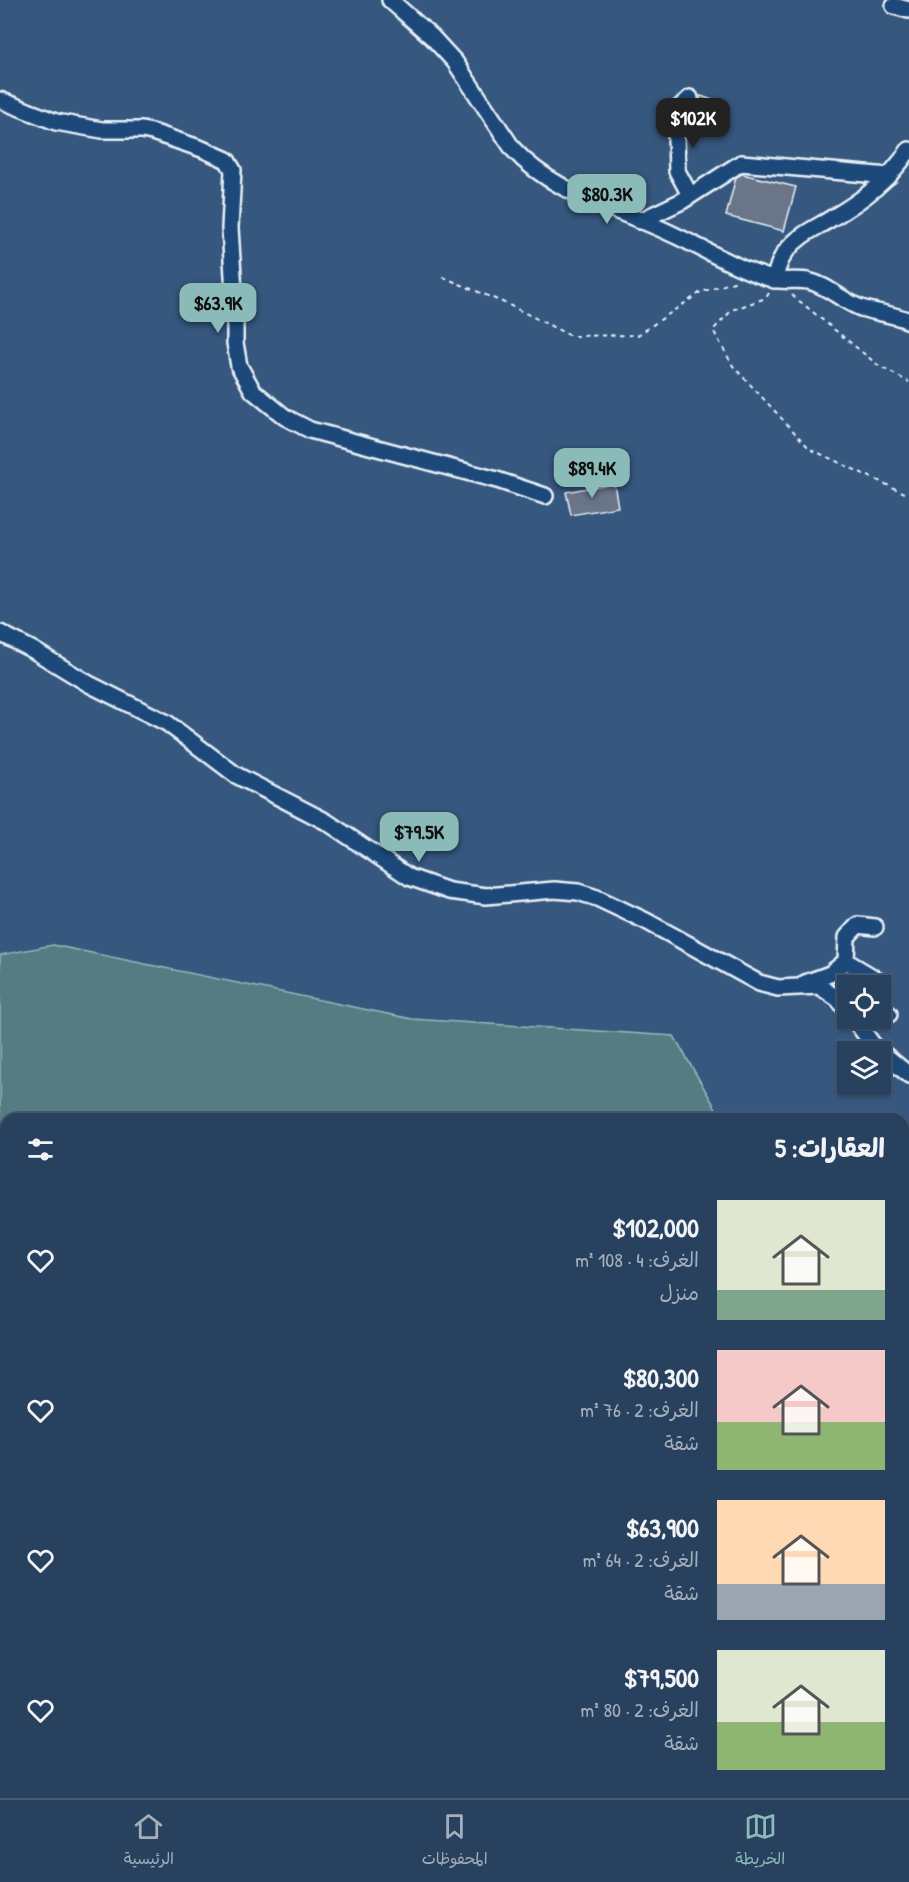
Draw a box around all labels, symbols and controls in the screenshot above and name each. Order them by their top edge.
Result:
pin: $102K [651,98,735,149]
text: $102K [670,104,716,131]
pin: $80.3K [558,174,656,225]
text: $80.3K [581,180,633,207]
pin: $63.9K [169,283,267,334]
text: $63.9K [193,289,243,316]
pin: $89.4K [543,448,641,499]
text: $89.4K [568,454,616,481]
pin: $79.5K [370,812,468,863]
text: $79.5K [394,818,444,845]
map controls [837,975,891,1095]
button: locate [837,975,891,1029]
button: layers [837,1041,891,1095]
text: العقارات: 5 [775,1130,885,1165]
icon: filters [24,1133,57,1166]
text: $102,000 [612,1210,699,1245]
icon: home [765,1224,837,1296]
icon: heart [24,1244,57,1277]
text: الغرف: 4 · 108 m² [575,1246,699,1273]
text: منزل [660,1279,699,1306]
text: $80,300 [623,1360,699,1395]
icon: home [765,1374,837,1446]
icon: heart [24,1394,57,1427]
text: الغرف: 2 · 76 m² [580,1396,699,1423]
text: شقة [664,1429,699,1456]
text: $63,900 [626,1510,699,1545]
icon: home [765,1524,837,1596]
icon: heart [24,1544,57,1577]
text: الغرف: 2 · 64 m² [583,1546,699,1573]
text: شقة [664,1579,699,1606]
text: $79,500 [624,1660,699,1695]
icon: home [765,1674,837,1746]
icon: heart [24,1694,57,1727]
text: الغرف: 2 · 80 m² [581,1696,699,1723]
text: شقة [664,1729,699,1756]
tab: الرئيسية [124,1810,174,1873]
tab: المحفوظات [422,1810,488,1873]
tab: الخريطة [735,1810,785,1873]

